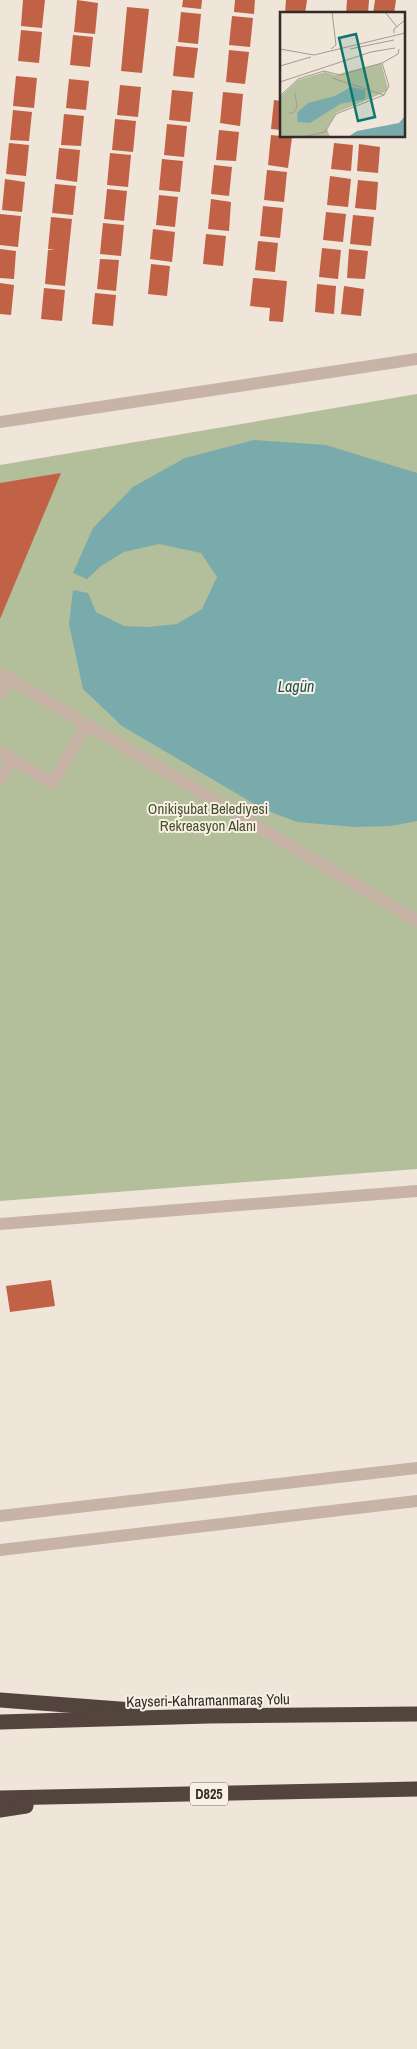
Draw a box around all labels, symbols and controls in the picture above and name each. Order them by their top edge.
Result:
inset map [280,12,404,138]
water label: Lagün [278,675,314,697]
park label: Onikişubat Belediyesi Rekreasyon Alanı [148,798,268,836]
street label: Kayseri-Kahramanmaraş Yolu [126,1688,290,1712]
road number: D825 [190,1782,228,1806]

